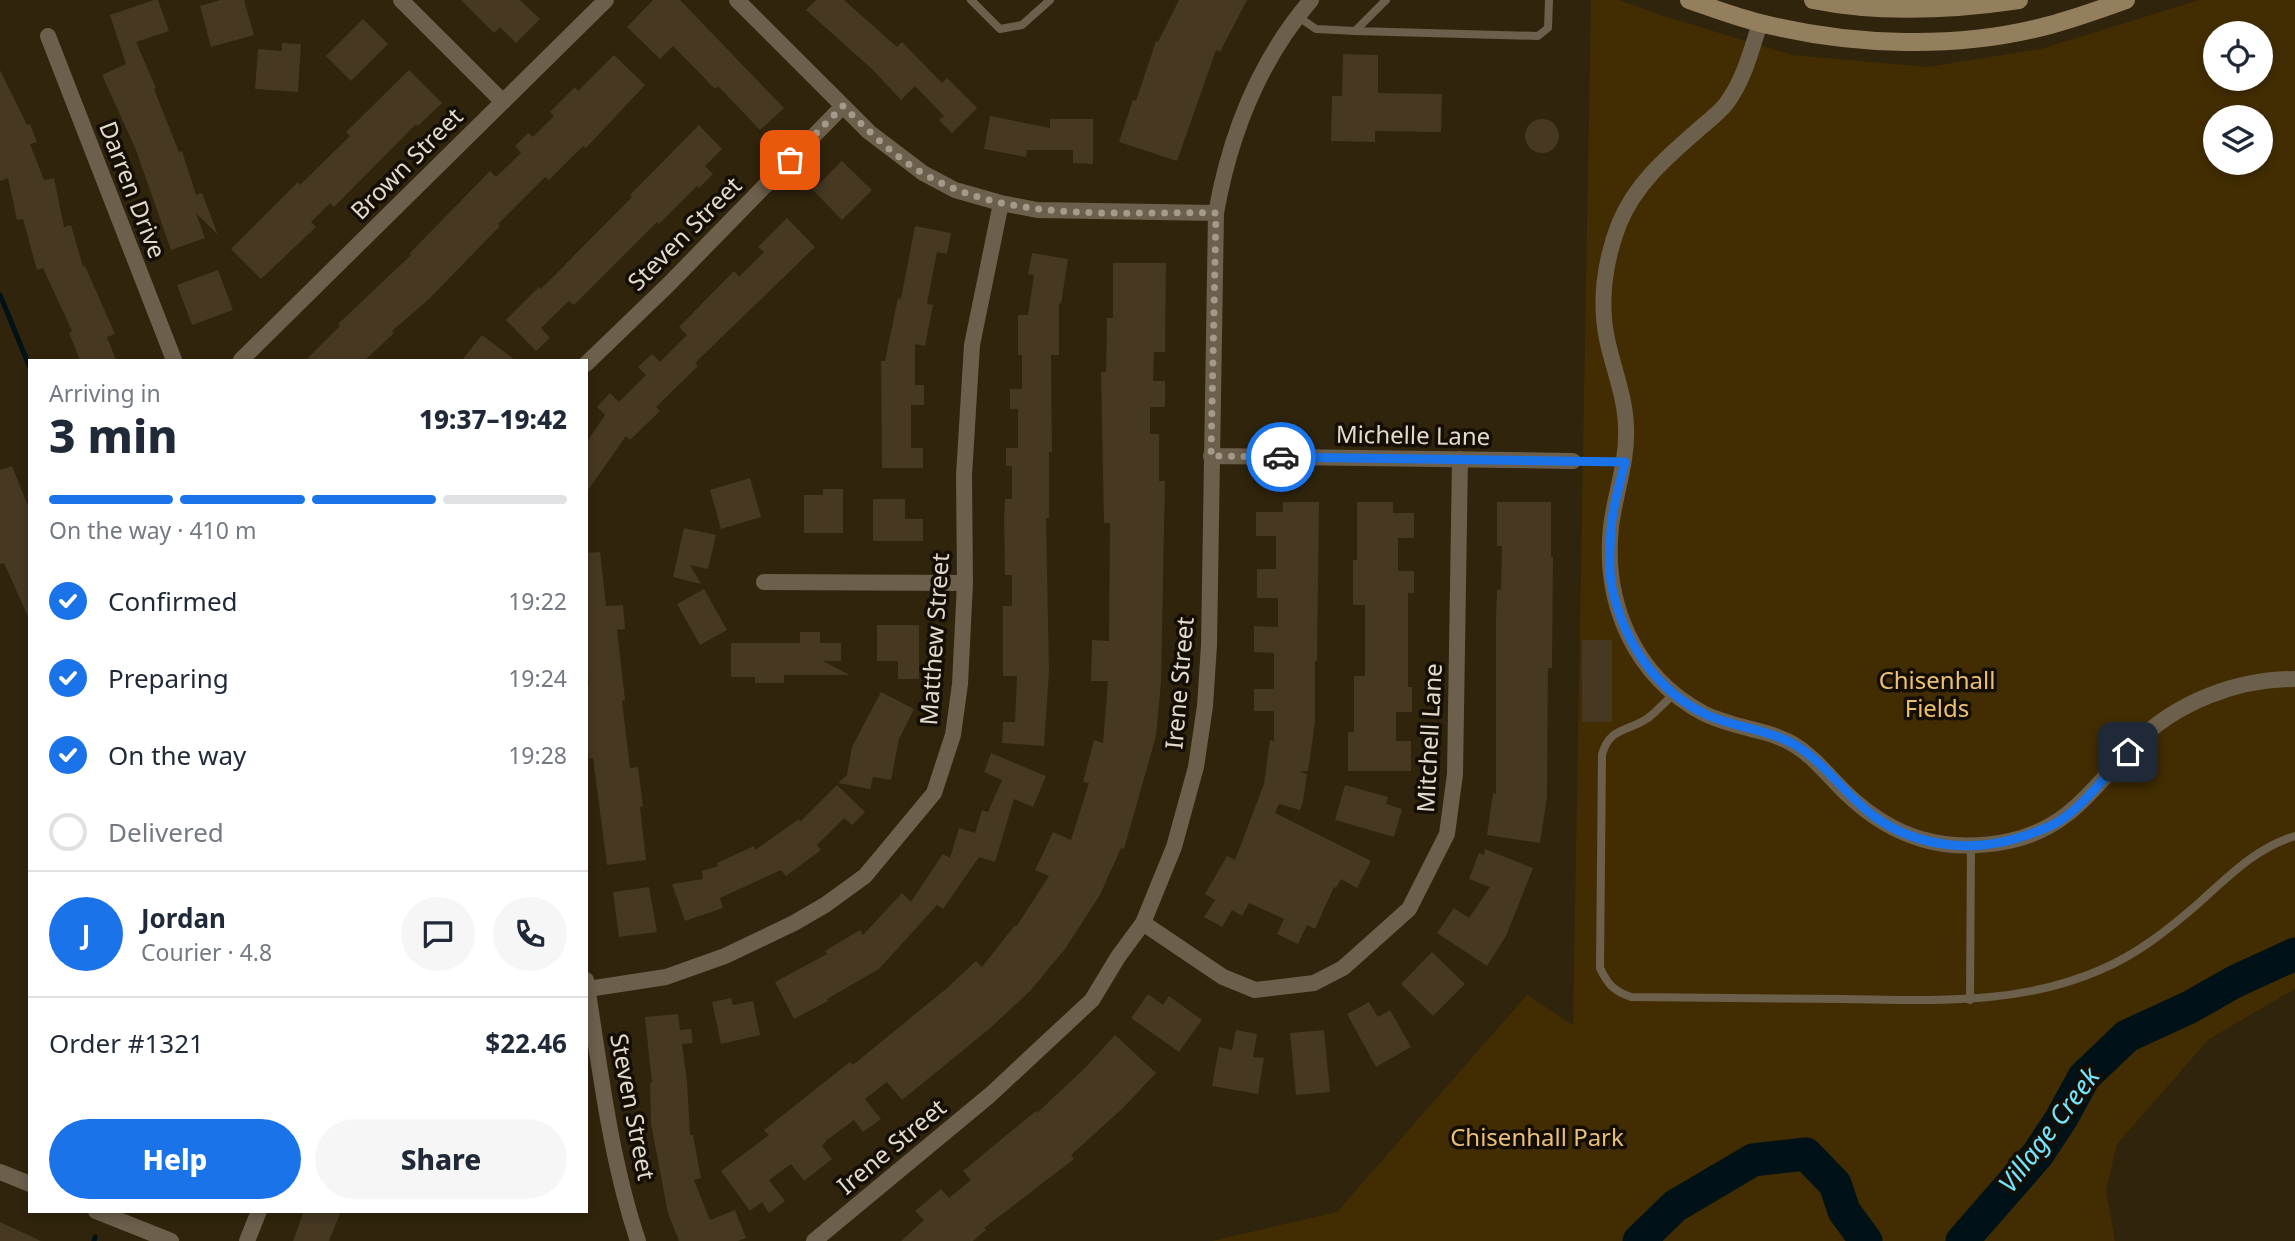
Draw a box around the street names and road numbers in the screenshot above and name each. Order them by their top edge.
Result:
street label: Brown Street [343,99,469,226]
street label: Darren Drive [92,116,175,263]
street label: Steven Street [620,168,748,297]
street label: Michelle Lane [1336,417,1491,452]
street label: Matthew Street [911,551,956,726]
street label: Irene Street [1156,615,1201,750]
street label: Mitchell Lane [1408,662,1449,813]
street label: Steven Street [603,1031,664,1183]
street label: Irene Street [830,1090,953,1201]

